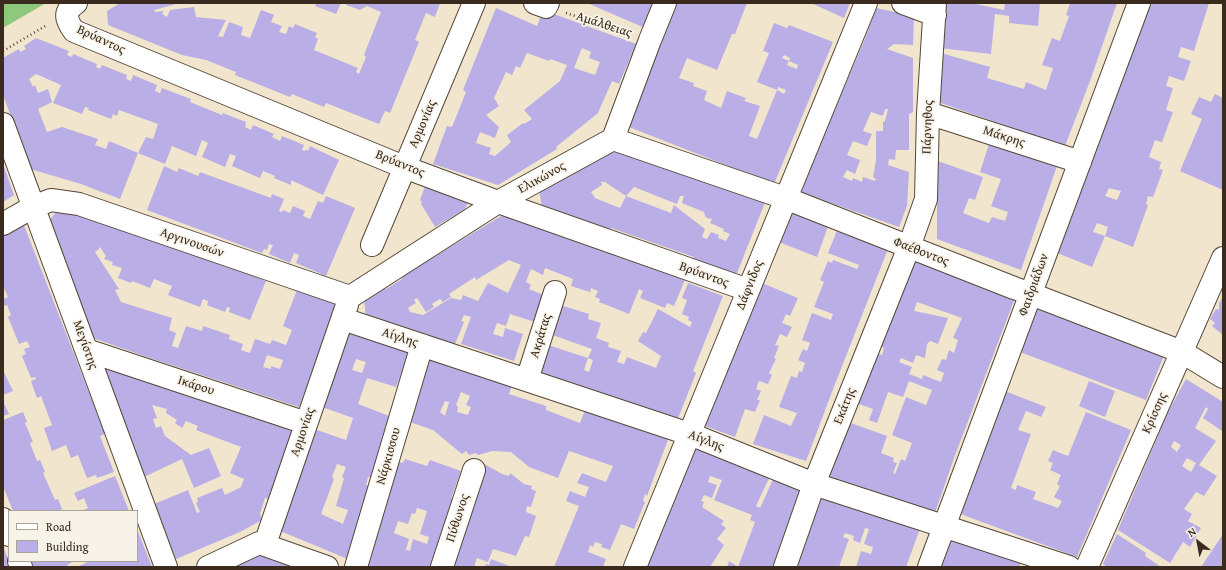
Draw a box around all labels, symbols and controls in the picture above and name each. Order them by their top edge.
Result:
street label: Αμάλθειας [574,9,634,41]
street label: Βρύαντος [74,22,128,58]
street label: Αρμονίας [406,97,440,151]
street label: Πάρνηθος [919,100,937,154]
street label: Μάκρης [981,123,1027,151]
street label: Βρύαντος [373,147,427,181]
street label: Ελικώνος [515,159,569,197]
street label: Αργινουσών [158,225,226,261]
street label: Φαέθοντος [891,234,951,270]
street label: Φαιδριάδων [1015,251,1053,319]
street label: Δάφνιδος [733,258,767,312]
street label: Βρύαντος [677,259,731,291]
street label: Ακράτας [527,312,555,360]
street label: Μεγίστης [69,318,101,372]
street label: Αίγλης [380,325,420,351]
street label: Ικάρου [176,373,216,399]
street label: Εκάτης [831,385,859,427]
street label: Κρίσσης [1139,390,1171,436]
street label: Αρμονίας [287,405,319,459]
street label: Νάρκισσου [373,426,405,486]
street label: Αίγλης [686,427,726,455]
street label: Πύθωνος [443,492,473,544]
legend [8,510,138,562]
text: Road [46,518,71,535]
north arrow [1178,522,1218,562]
text: N [1184,523,1199,541]
text: Building [46,538,89,555]

